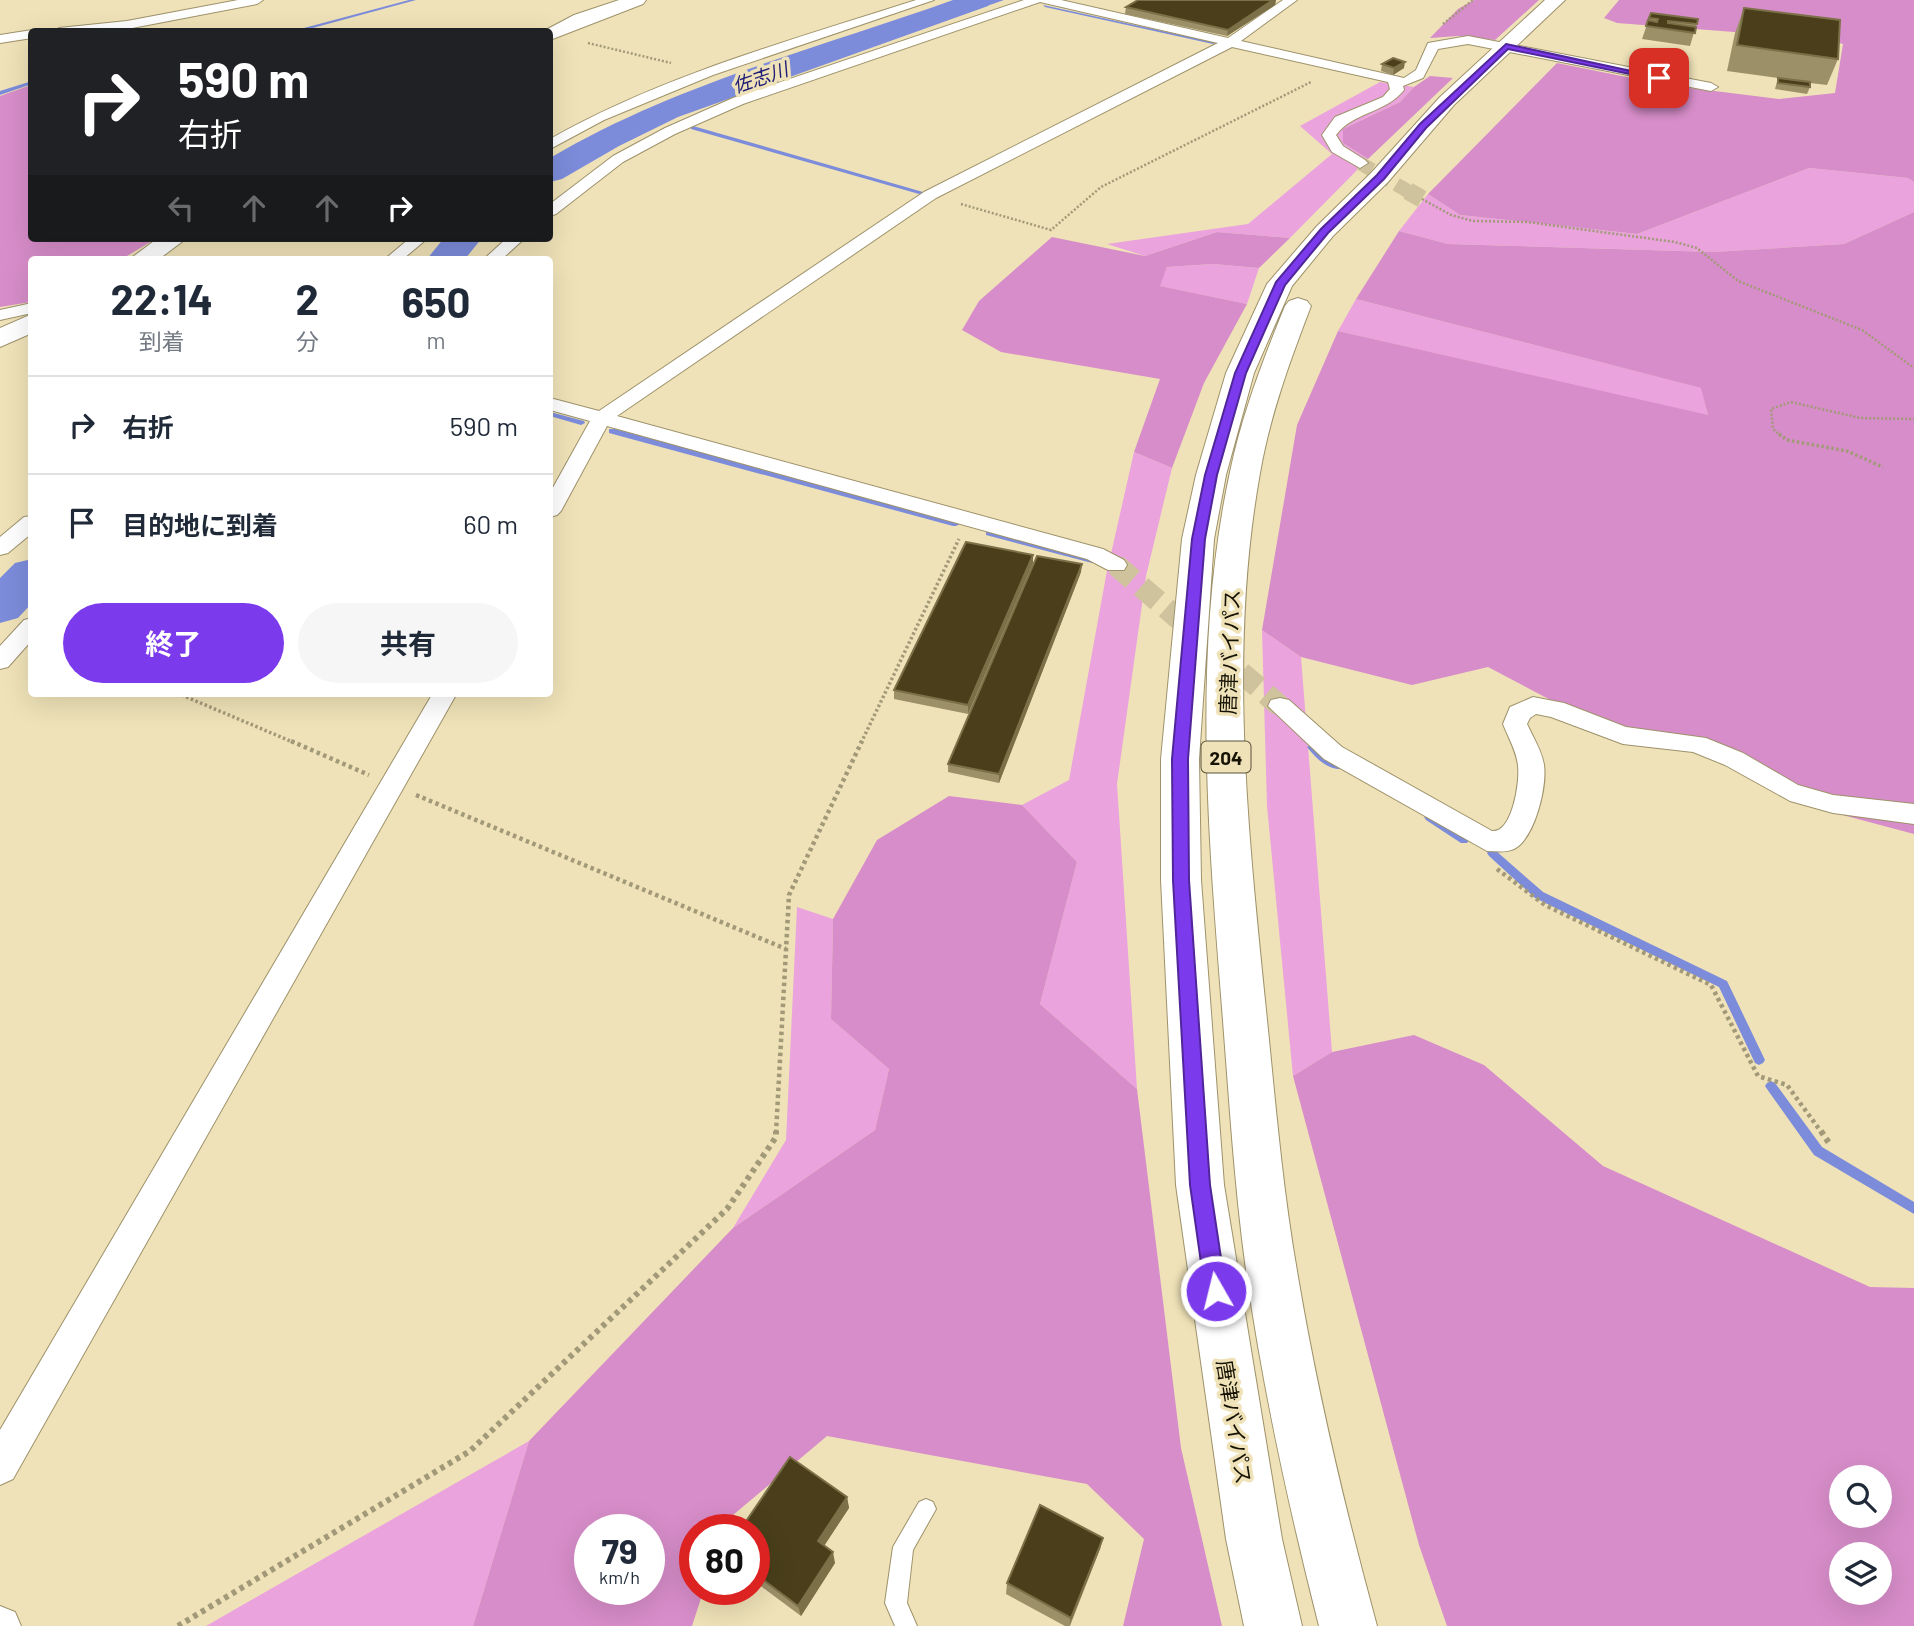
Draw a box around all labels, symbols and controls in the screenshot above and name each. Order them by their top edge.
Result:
pin [1629,48,1689,108]
text: 590 m [178,49,309,108]
icon: right [63,56,154,147]
water label: 佐志川 [729,56,793,97]
icon: arrive [1640,59,1678,97]
text: 右折 [178,114,242,152]
icon: left [162,189,200,227]
icon: ahead [235,189,273,227]
icon: ahead [308,189,346,227]
icon: right [381,189,419,227]
text: 22:14 [110,273,213,323]
text: 2 [295,273,319,323]
text: 650 [401,276,471,326]
text: m [426,326,445,354]
text: 到着 [139,327,185,355]
text: 分 [296,327,319,355]
icon: right [63,406,101,444]
text: 590 m [450,410,518,441]
text: 右折 [122,411,174,442]
icon: arrive [63,504,101,542]
text: 60 m [463,508,518,539]
text: 目的地に到着 [122,509,278,540]
street label: 唐津バイパス [1214,589,1244,715]
button: 終了 [63,603,284,683]
button: 共有 [298,603,518,683]
road number: 204 [1202,742,1250,772]
position arrow [1179,1254,1253,1328]
street label: 唐津バイパス [1213,1358,1257,1486]
map controls [1829,1465,1892,1605]
button: search [1829,1465,1892,1528]
speed limit sign: 80 [679,1514,770,1605]
text: 79 [602,1529,637,1571]
button: layers [1829,1542,1892,1605]
text: km/h [599,1566,640,1588]

